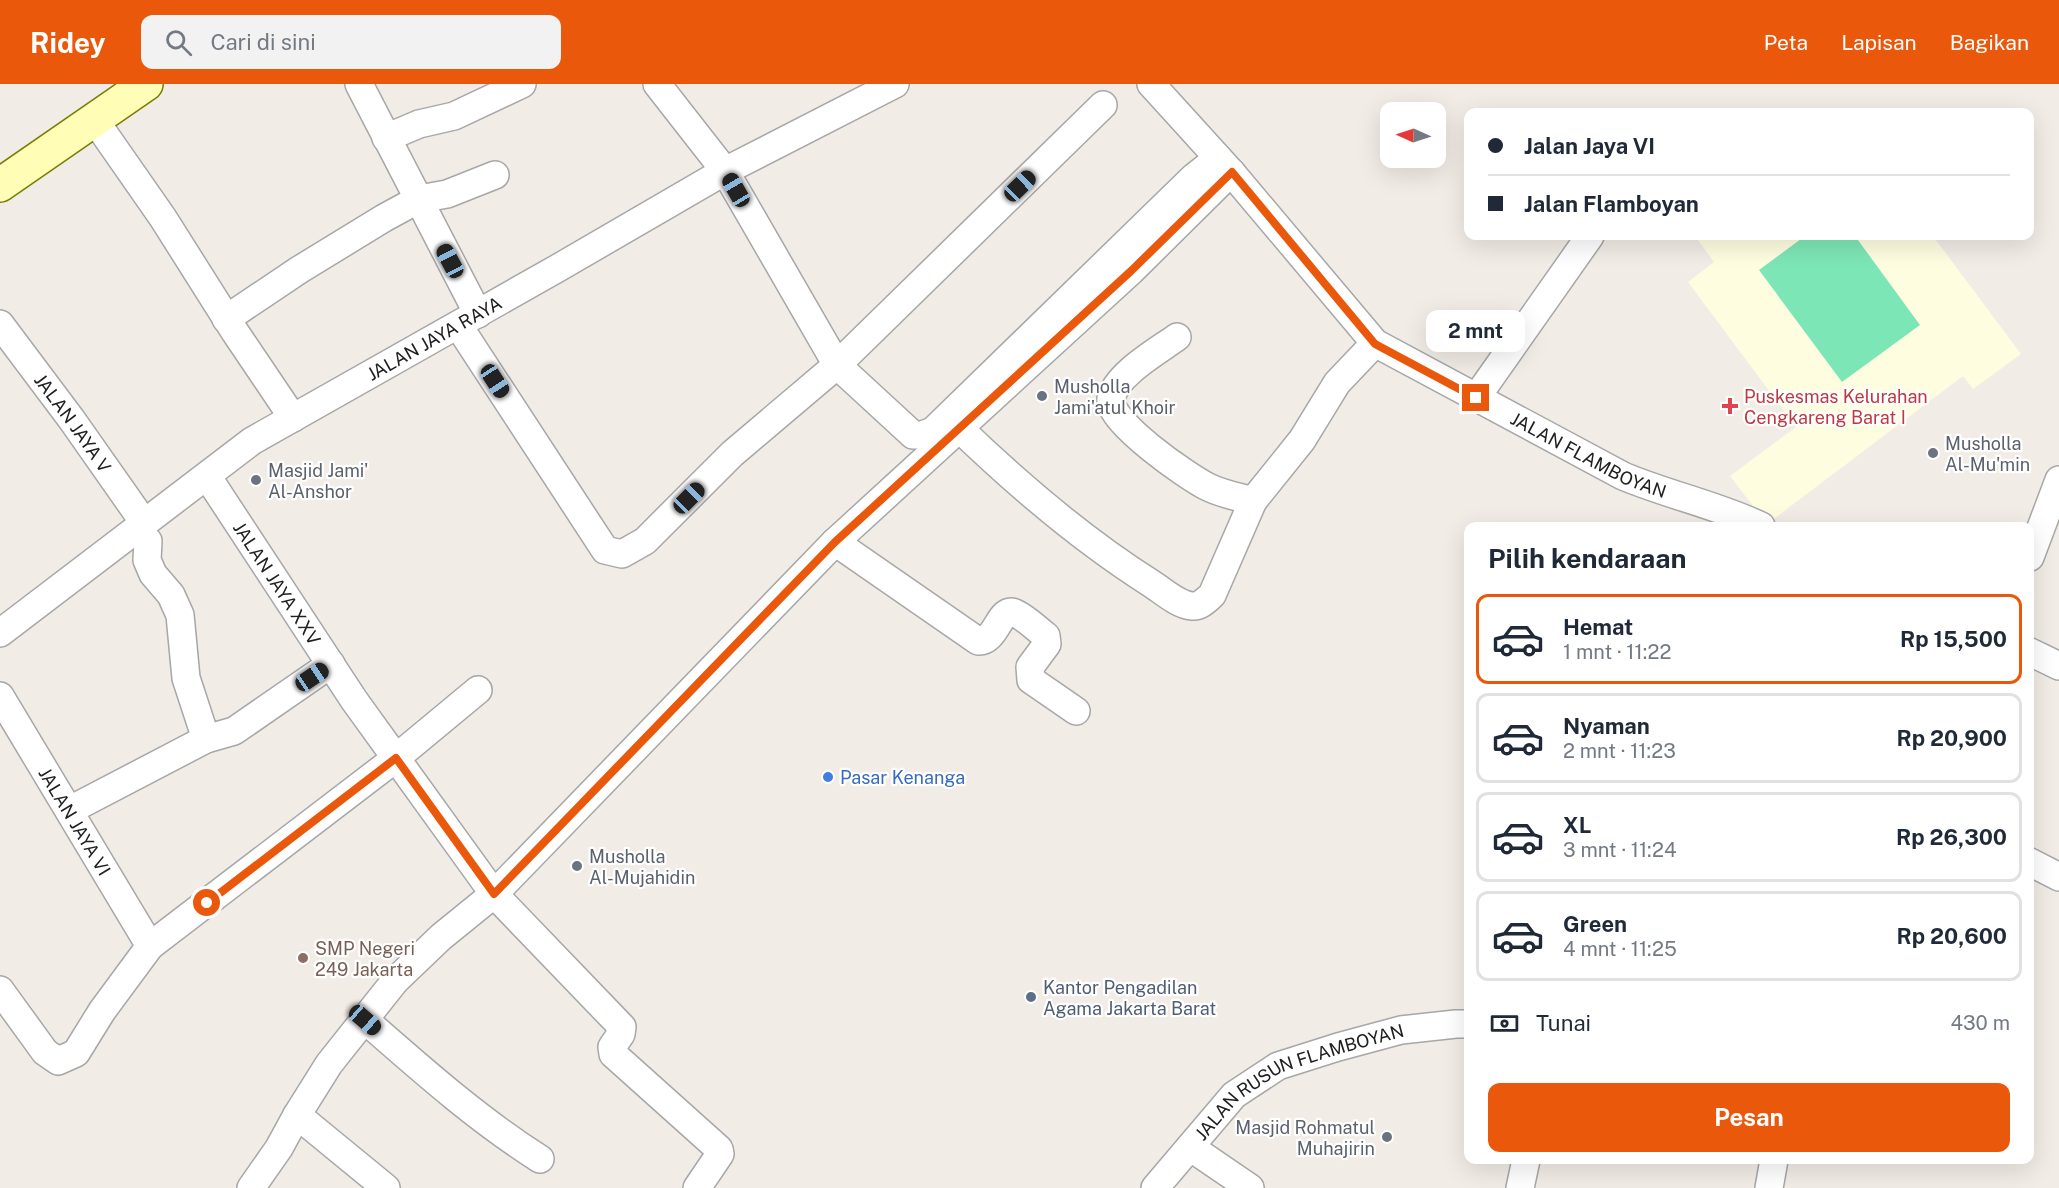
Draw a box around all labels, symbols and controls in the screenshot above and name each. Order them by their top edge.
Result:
search box [141,15,561,69]
text: Ridey [30,26,105,59]
icon: search [162,26,195,59]
text: Cari di sini [210,29,316,55]
text: Peta [1764,30,1808,55]
text: Lapisan [1841,30,1917,55]
text: Bagikan [1950,30,2029,55]
north arrow [1380,102,1446,168]
map controls [1380,102,1446,168]
text: Jalan Jaya VI [1524,133,1655,159]
car [1001,167,1039,205]
car [719,170,753,210]
text: Jalan Flamboyan [1524,191,1699,217]
car [434,241,466,281]
street label: JALAN JAYA RAYA [363,292,505,384]
callout: 2 mnt [1426,311,1526,353]
text: 2 mnt [1448,319,1503,343]
car [478,361,512,401]
street label: JALAN JAYA V [30,369,116,476]
place label: Musholla Jami'atul Khoir [1054,376,1176,418]
route end [1462,384,1489,411]
place label: Puskesmas Kelurahan Cengkareng Barat I [1744,386,1928,428]
marker: Musholla Jami'atul Khoir [1035,389,1049,403]
marker: Puskesmas Kelurahan Cengkareng Barat I [1721,397,1739,415]
street label: JALAN FLAMBOYAN [1507,407,1669,502]
place label: Musholla Al-Mu'min [1945,433,2030,475]
marker: Musholla Al-Mu'min [1926,446,1940,460]
place label: Masjid Jami' Al-Anshor [268,460,369,502]
marker: Masjid Jami' Al-Anshor [249,473,263,487]
car [670,479,708,517]
street label: JALAN JAYA XXV [229,518,325,648]
text: Pilih kendaraan [1488,542,1687,574]
icon: car [1491,612,1545,666]
text: Hemat [1563,614,1633,640]
text: Rp 15,500 [1900,626,2007,652]
text: 1 mnt · 11:22 [1563,640,1671,664]
car [292,659,332,695]
icon: car [1491,711,1545,765]
text: Nyaman [1563,713,1650,739]
text: Rp 20,900 [1897,725,2007,751]
text: 2 mnt · 11:23 [1563,739,1676,763]
street label: JALAN JAYA VI [35,764,115,879]
place label: Pasar Kenanga [840,767,965,788]
marker: Pasar Kenanga [821,770,835,784]
icon: car [1491,810,1545,864]
text: XL [1563,812,1591,838]
text: Rp 26,300 [1896,824,2007,850]
text: 3 mnt · 11:24 [1563,838,1677,862]
place label: Musholla Al-Mujahidin [589,846,695,888]
marker: Musholla Al-Mujahidin [570,859,584,873]
route start [193,889,220,916]
icon: car [1491,909,1545,963]
text: Green [1563,911,1627,937]
text: Rp 20,600 [1897,923,2007,949]
text: 4 mnt · 11:25 [1563,937,1677,961]
place label: SMP Negeri 249 Jakarta [315,938,415,980]
marker: SMP Negeri 249 Jakarta [296,951,310,965]
place label: Kantor Pengadilan Agama Jakarta Barat [1043,977,1216,1019]
marker: Kantor Pengadilan Agama Jakarta Barat [1024,990,1038,1004]
car [346,1001,384,1039]
icon: cash [1488,1007,1521,1040]
text: Tunai [1536,1010,1591,1036]
text: 430 m [1951,1011,2010,1035]
street label: JALAN RUSUN FLAMBOYAN [1190,1019,1406,1144]
button: Pesan [1488,1083,2010,1152]
place label: Masjid Rohmatul Muhajirin [1235,1117,1375,1159]
marker: Masjid Rohmatul Muhajirin [1380,1130,1394,1144]

